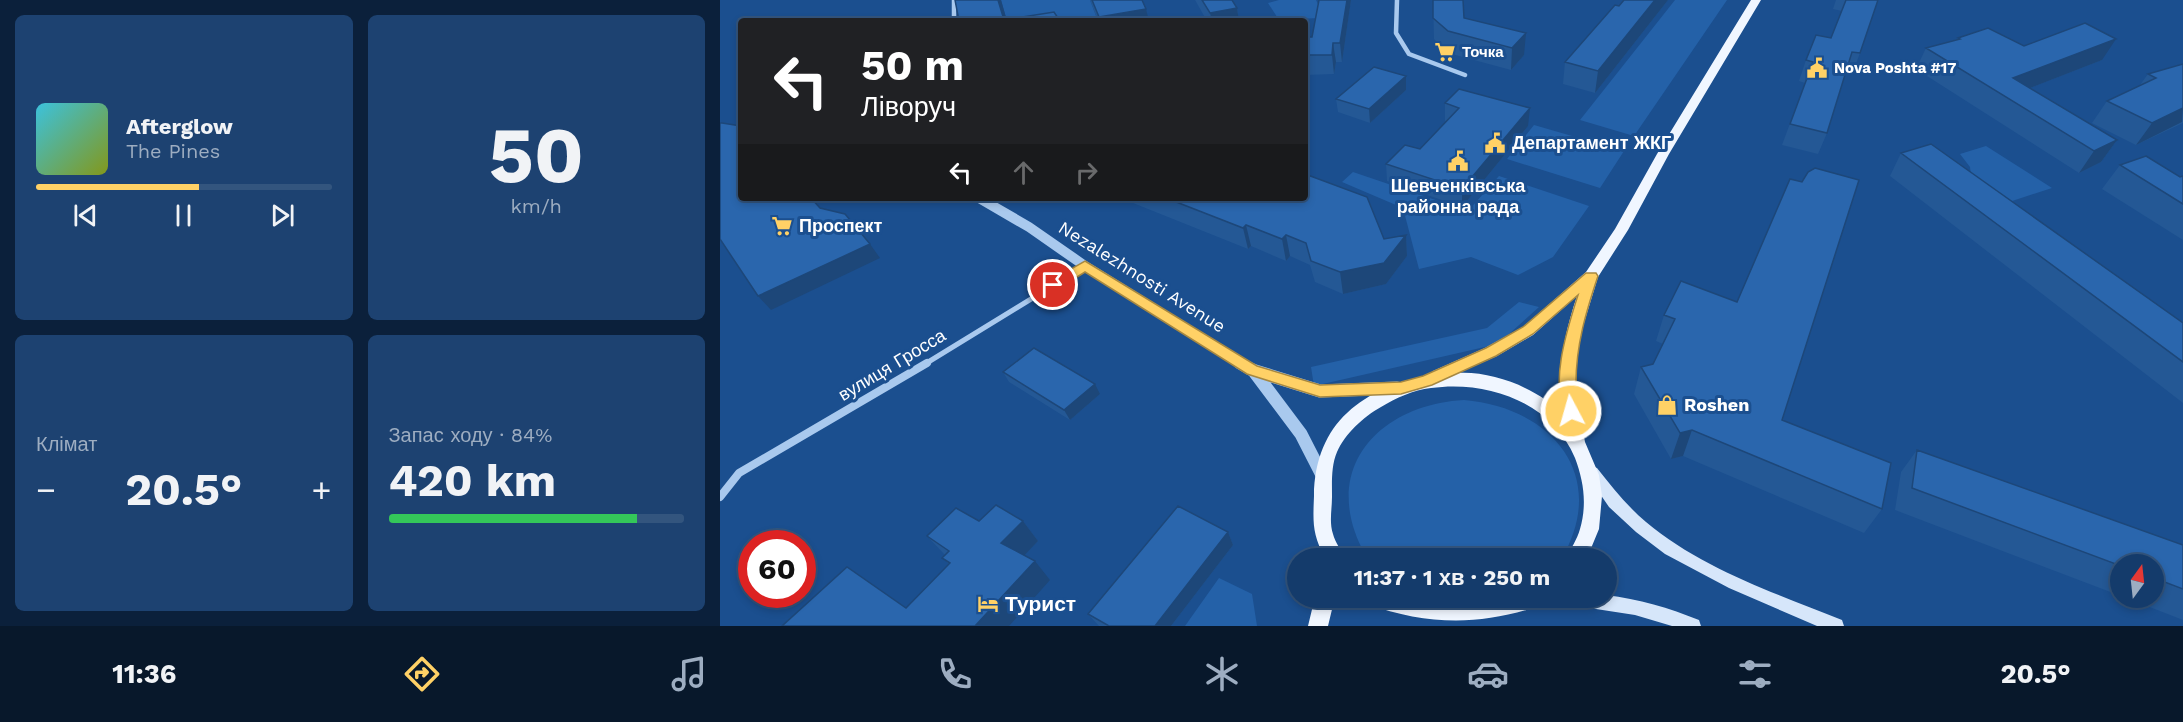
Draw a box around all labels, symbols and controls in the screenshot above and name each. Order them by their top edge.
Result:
supermarket icon: Точка [1433,40,1457,64]
text: 50 m [861,41,964,90]
icon: left [762,42,840,120]
place label: Точка [1462,43,1504,61]
public building icon: Nova Poshta #17 [1805,56,1829,80]
place label: Nova Poshta #17 [1834,59,1956,77]
text: Ліворуч [861,91,956,123]
text: 50 [488,109,584,201]
text: Afterglow [126,114,233,139]
public building icon: Департамент ЖКГ [1483,131,1507,155]
place label: Департамент ЖКГ [1512,132,1671,153]
text: The Pines [126,139,220,163]
public building icon: Шевченківська районна рада [1446,149,1470,173]
icon: left [944,156,977,189]
icon: ahead [1007,156,1040,189]
icon: right [1070,156,1103,189]
place label: Шевченківська районна рада [1391,175,1526,217]
text: km/h [510,194,562,218]
icon: previous [69,199,102,232]
icon: pause [167,199,200,232]
icon: next [266,199,299,232]
supermarket icon: Проспект [770,214,794,238]
place label: Проспект [799,215,883,236]
street label: Nezalezhnosti Avenue [1055,217,1230,337]
pin [1027,259,1078,310]
icon: arrive [1036,268,1069,301]
street label: вулиця Гросса [834,324,950,405]
position arrow [1539,379,1603,443]
shop icon: Roshen [1655,393,1679,417]
place label: Roshen [1684,394,1749,415]
text: Запас ходу · 84% [389,423,552,447]
text: Клімат [36,432,97,456]
text: 420 km [389,454,556,507]
text: 20.5° [125,463,242,516]
text: − [36,470,56,509]
text: + [312,470,332,509]
speed limit sign: 60 [738,530,816,608]
north arrow [2110,554,2164,608]
map controls [2110,554,2164,608]
text: 11:37 · 1 хв · 250 m [1354,565,1550,590]
place label: Турист [1005,591,1076,616]
hotel icon: Турист [976,592,1000,616]
icon: directions [401,653,443,695]
icon: music [668,653,710,695]
icon: phone [934,653,976,695]
icon: climate [1201,653,1243,695]
icon: car [1467,653,1509,695]
icon: filters [1734,653,1776,695]
text: 11:36 [112,658,176,690]
text: 20.5° [2001,658,2071,690]

